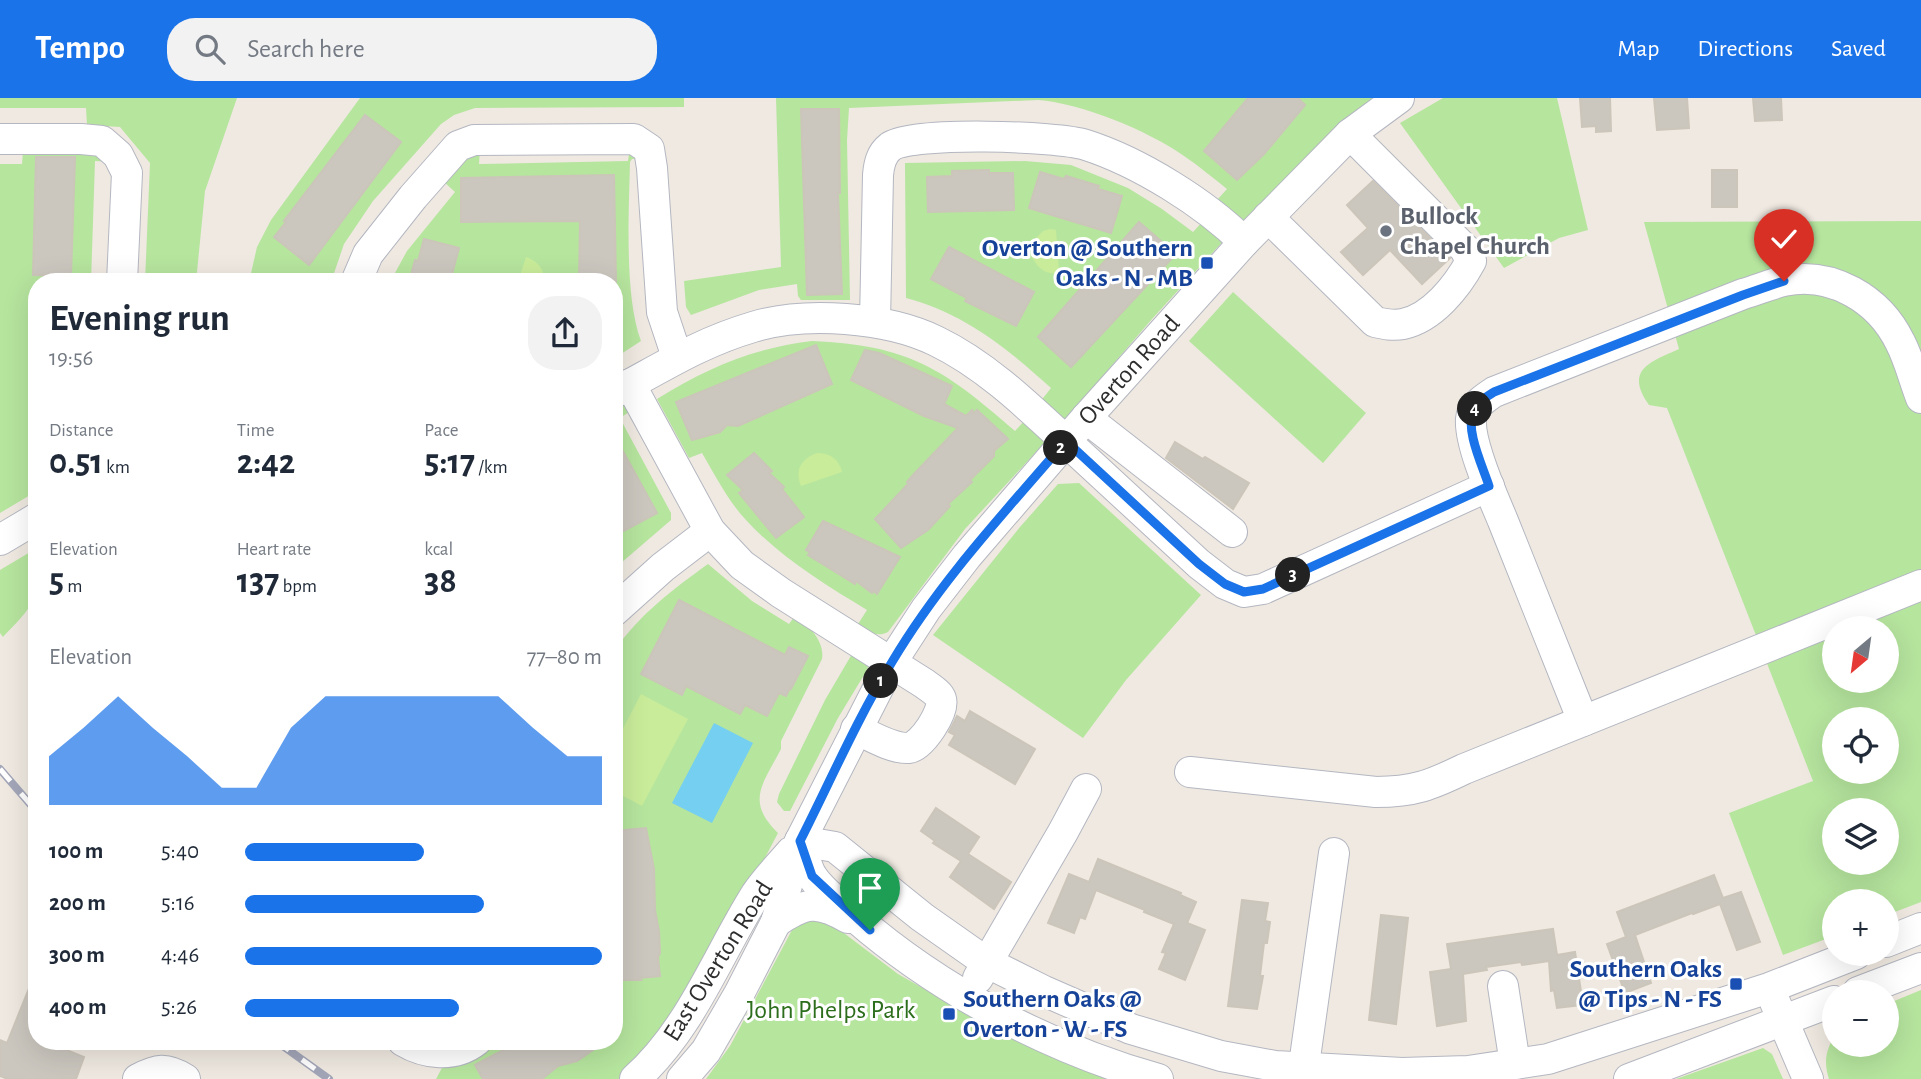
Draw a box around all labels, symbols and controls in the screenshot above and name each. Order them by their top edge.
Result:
search box [167,18,657,81]
icon: search [191,30,229,68]
text: Tempo [35,32,125,65]
text: Search here [247,36,365,62]
text: Map [1617,37,1659,61]
text: Directions [1697,37,1793,61]
text: Saved [1831,37,1886,61]
place label: Bullock Chapel Church [1400,203,1550,259]
pin [1754,209,1814,281]
icon: check [1765,220,1803,258]
marker: Bullock Chapel Church [1378,223,1394,239]
place label: Overton @ Southern Oaks - N - MB [982,235,1193,291]
marker: Overton @ Southern Oaks - N - MB [1199,255,1215,271]
button: share [528,296,602,370]
text: Evening run [49,300,230,338]
street label: Overton Road [1073,310,1185,430]
text: 19:56 [49,347,93,370]
pin: 4 [1458,392,1492,426]
text: 4 [1470,399,1479,418]
text: Distance [49,421,113,440]
text: Time [237,421,275,440]
text: Pace [424,421,459,440]
pin: 2 [1044,430,1078,466]
text: 2 [1056,438,1065,457]
text: 0.51 [49,445,103,480]
text: 2:42 [237,445,295,480]
text: 5:17 [424,445,475,480]
text: km [103,458,130,477]
text: /km [475,458,508,477]
text: Elevation [49,540,118,559]
text: Heart rate [237,540,311,559]
text: kcal [424,540,453,559]
pin: 3 [1276,558,1310,592]
text: 5 [49,564,64,599]
text: 137 [237,564,279,599]
text: 38 [424,564,457,599]
text: 3 [1288,565,1297,584]
text: m [64,577,82,596]
text: bpm [279,577,317,596]
north arrow [1822,616,1899,693]
map controls [1822,616,1899,1057]
text: Elevation [49,646,132,669]
text: 77–80 m [527,646,602,669]
pin: 1 [864,664,898,698]
text: 1 [877,671,884,690]
button: locate [1822,707,1899,784]
button: layers [1822,798,1899,875]
text: 100 m [49,840,103,863]
text: 5:40 [161,840,199,863]
pin [840,858,900,930]
icon: arrive [851,869,889,907]
street label: East Overton Road [658,876,778,1046]
button: + [1822,889,1899,966]
text: 200 m [49,892,106,915]
text: 5:16 [161,892,195,915]
text: 300 m [49,944,105,967]
text: 4:46 [161,944,199,967]
place label: Southern Oaks @ Tips - N - FS [1569,956,1722,1012]
marker: Southern Oaks @ Tips - N - FS [1728,976,1744,992]
button: − [1822,980,1899,1057]
place label: Southern Oaks @ Overton - W - FS [963,986,1141,1042]
text: 400 m [49,996,107,1019]
text: 5:26 [161,996,197,1019]
park label: John Phelps Park [747,997,916,1023]
marker: Southern Oaks @ Overton - W - FS [941,1006,957,1022]

